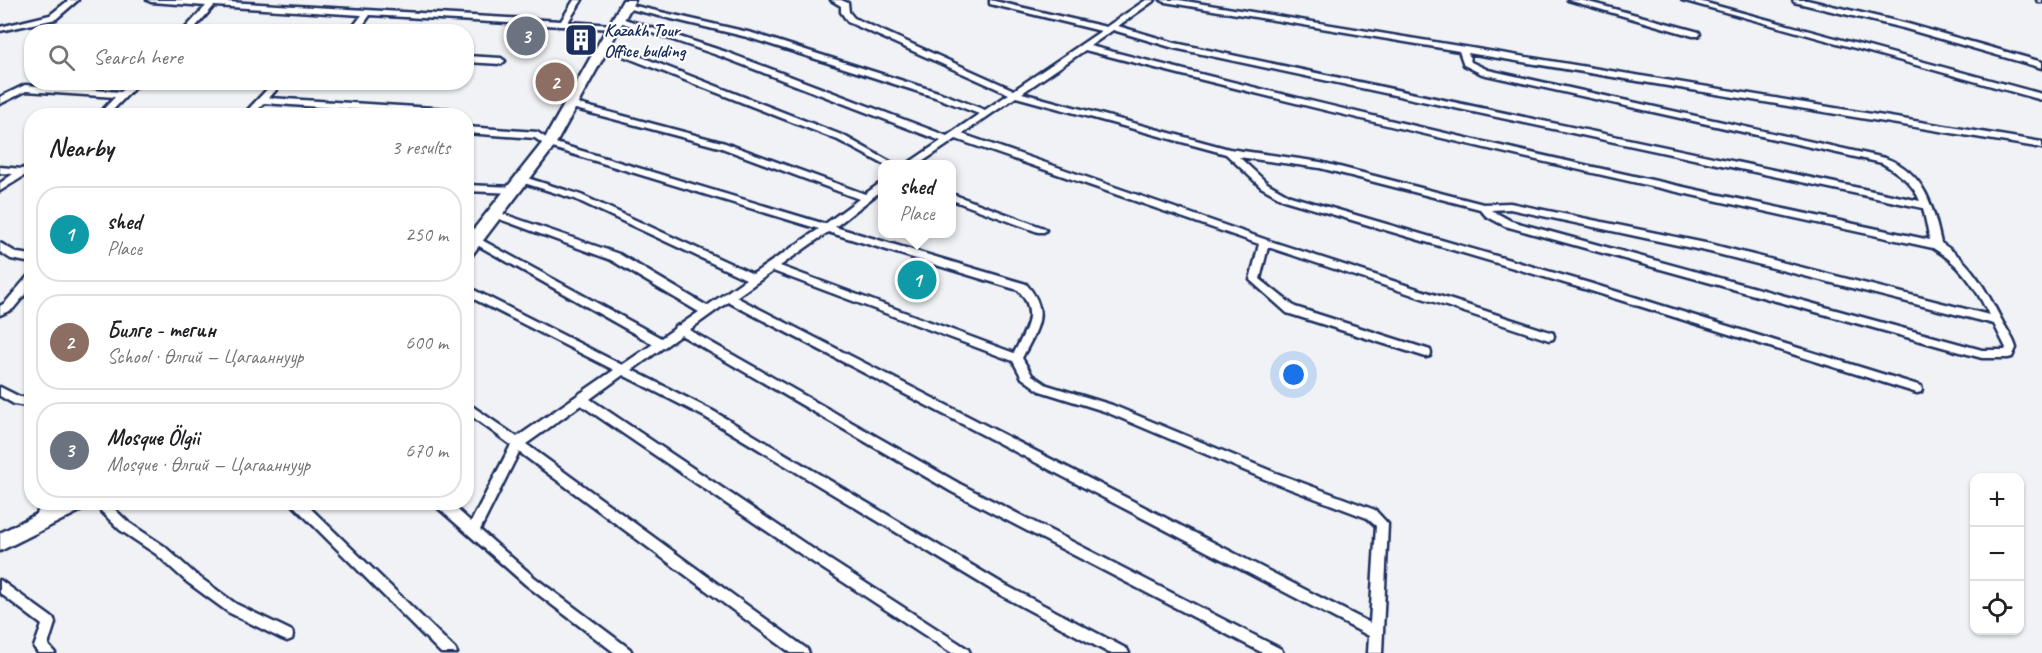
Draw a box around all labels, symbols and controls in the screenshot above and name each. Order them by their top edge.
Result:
pin: 3 [506,14,546,58]
place label: Kazakh Tour Office bulding [604,19,687,62]
building icon: Kazakh Tour Office bulding [563,22,599,58]
search box [24,24,474,90]
icon: search [45,41,78,74]
text: Search here [93,43,183,71]
pin: 2 [536,60,574,104]
text: Nearby [48,131,113,164]
text: 3 results [391,135,450,160]
popup [878,160,956,238]
text: shed [899,173,934,201]
text: Place [899,201,935,226]
text: shed [107,208,141,236]
text: 1 [65,222,74,247]
text: 250 m [405,222,448,247]
text: Place [107,236,142,261]
pin: 1 [898,258,936,302]
text: Билге - тегин [107,316,216,344]
text: 2 [65,330,74,355]
text: 600 m [405,330,448,355]
text: School · Өлгий — Цагааннуур [107,344,303,369]
your location [1279,360,1308,389]
text: Mosque Ölgii [107,424,199,452]
text: 3 [65,438,74,463]
text: 670 m [405,438,448,463]
text: Mosque · Өлгий — Цагааннуур [107,452,310,477]
map controls [1970,473,2024,635]
button: + [1970,473,2024,527]
button: − [1970,527,2024,581]
button: locate [1970,581,2024,635]

